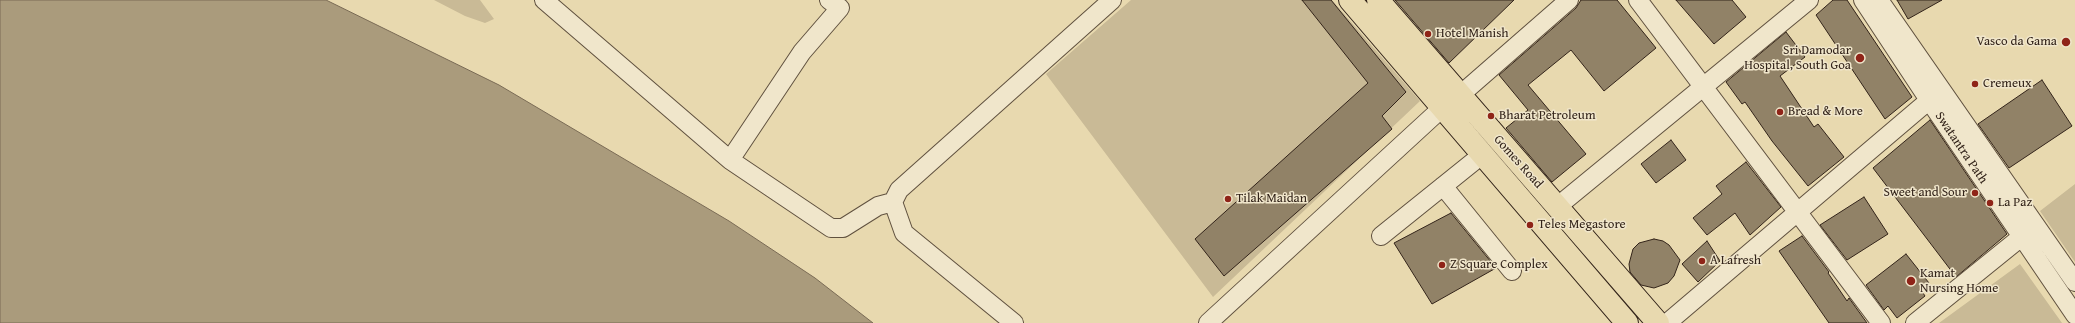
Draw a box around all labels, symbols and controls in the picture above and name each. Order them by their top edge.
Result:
place label: Hotel Manish [1436,26,1509,42]
marker: Hotel Manish [1423,29,1433,39]
place label: Vasco da Gama [1976,34,2057,50]
marker: Vasco da Gama [2060,36,2072,48]
place label: Sri Damodar Hospital, South Goa [1744,43,1851,74]
marker: Sri Damodar Hospital, South Goa [1854,52,1866,64]
place label: Cremeux [1983,76,2032,92]
marker: Cremeux [1970,79,1980,89]
place label: Bread & More [1788,104,1863,120]
marker: Bread & More [1775,107,1785,117]
place label: Bharat Petroleum [1499,108,1596,124]
street label: Swatantra Path [1931,109,1991,187]
marker: Bharat Petroleum [1486,111,1496,121]
street label: Gomes Road [1490,132,1546,192]
place label: Sweet and Sour [1883,185,1967,201]
marker: Sweet and Sour [1970,188,1980,198]
place label: Tilak Maidan [1236,191,1307,207]
marker: Tilak Maidan [1223,194,1233,204]
place label: La Paz [1998,195,2032,211]
marker: La Paz [1985,198,1995,208]
place label: Teles Megastore [1538,217,1626,233]
marker: Teles Megastore [1525,220,1535,230]
place label: A Lafresh [1710,253,1761,269]
marker: A Lafresh [1697,256,1707,266]
place label: Z Square Complex [1450,257,1548,273]
marker: Z Square Complex [1437,260,1447,270]
place label: Kamat Nursing Home [1920,266,1998,297]
marker: Kamat Nursing Home [1905,275,1917,287]

